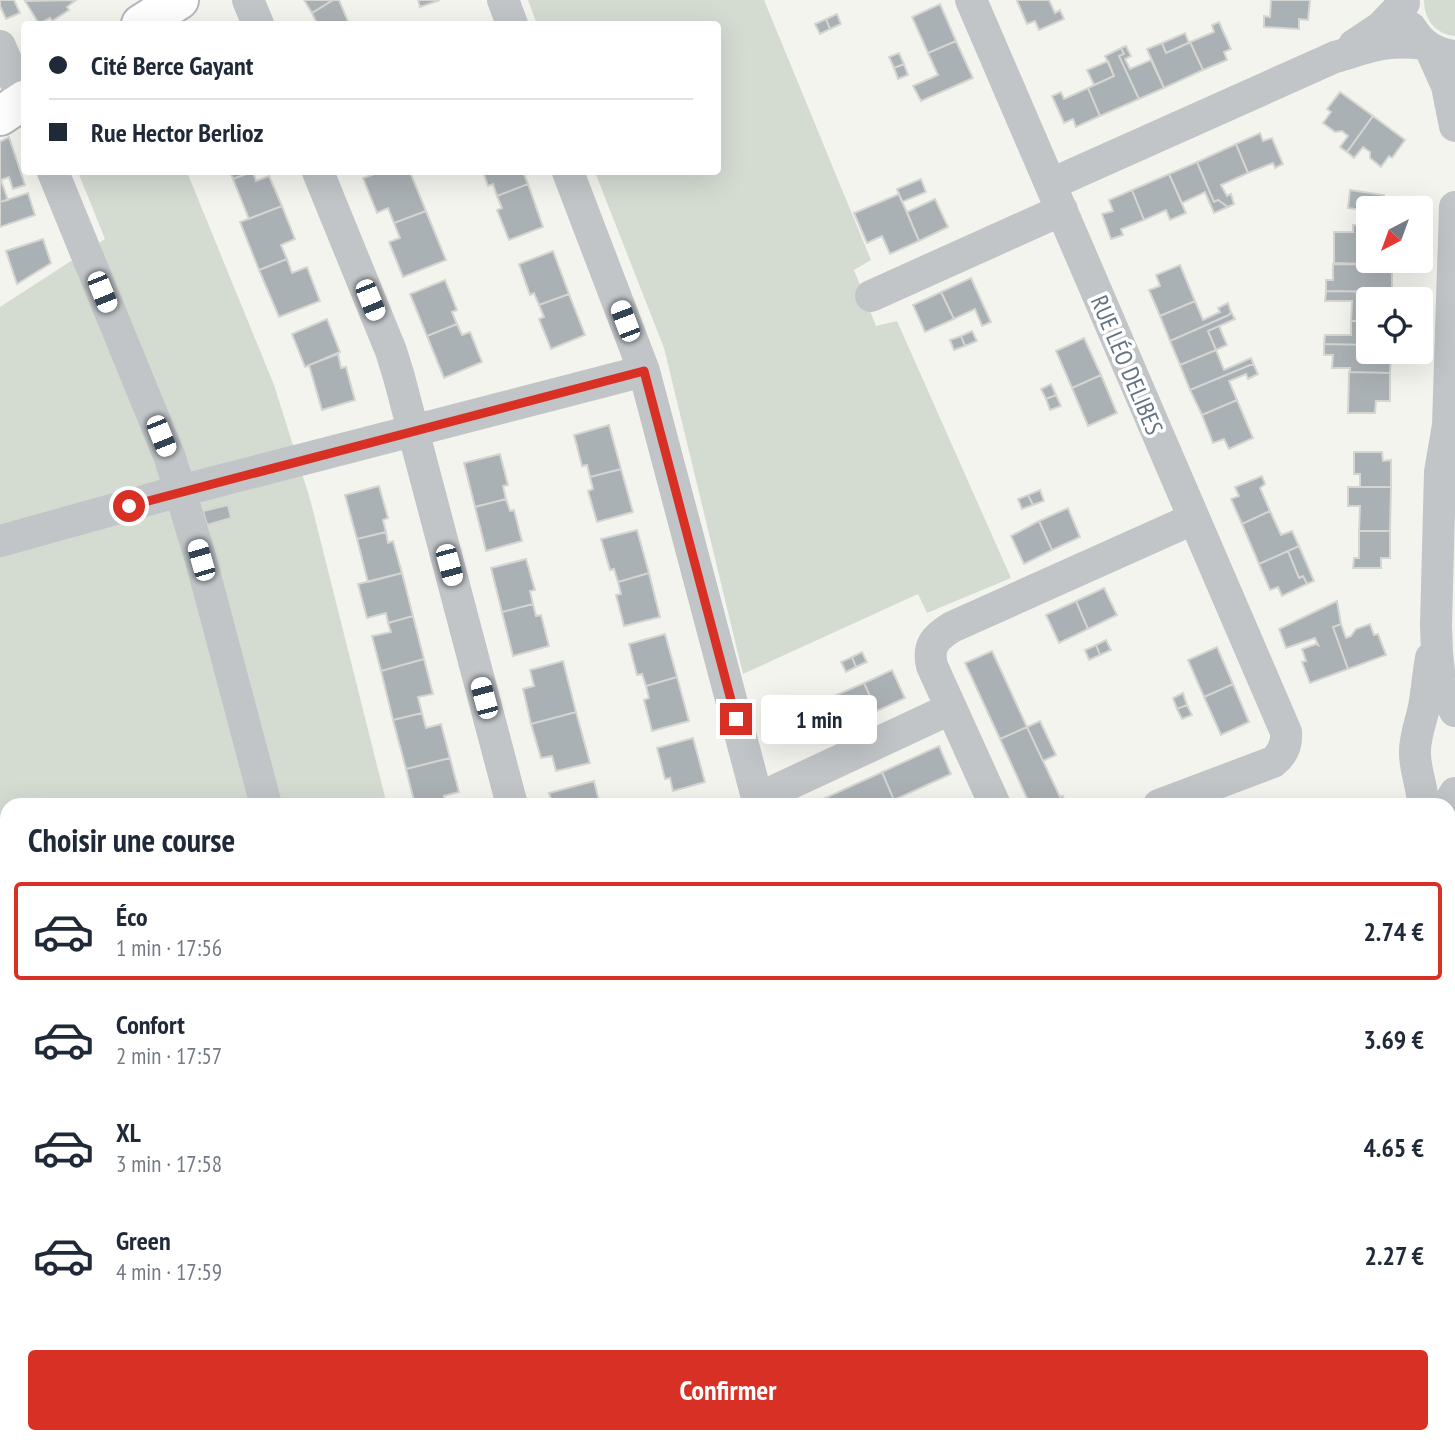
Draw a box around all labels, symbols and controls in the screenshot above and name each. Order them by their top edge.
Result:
text: Cité Berce Gayant [91,49,253,82]
text: Rue Hector Berlioz [91,116,263,149]
north arrow [1356,196,1433,273]
map controls [1356,196,1433,364]
car [85,269,120,315]
car [353,277,388,323]
button: locate [1356,287,1433,364]
street label: RUE LÉO DELIBES [1084,291,1170,439]
car [608,298,643,344]
car [144,413,179,459]
route start [113,490,145,522]
car [186,537,217,583]
car [434,542,465,588]
car [469,675,500,721]
callout: 1 min [760,694,876,744]
route end [720,703,752,735]
text: 1 min [796,705,842,734]
text: Choisir une course [28,819,235,861]
icon: car [32,900,95,963]
text: Éco [116,900,148,933]
text: 2.74 € [1363,915,1424,948]
text: 1 min · 17:56 [116,933,222,962]
icon: car [32,1008,95,1071]
text: Confort [116,1008,185,1041]
text: 3.69 € [1363,1023,1424,1056]
text: 2 min · 17:57 [116,1041,222,1070]
icon: car [32,1116,95,1179]
text: XL [116,1116,141,1149]
text: 4.65 € [1363,1131,1424,1164]
text: 3 min · 17:58 [116,1149,222,1178]
icon: car [32,1224,95,1287]
text: Green [116,1224,171,1257]
text: 2.27 € [1365,1239,1424,1272]
text: 4 min · 17:59 [116,1257,222,1286]
button: Confirmer [28,1350,1428,1430]

